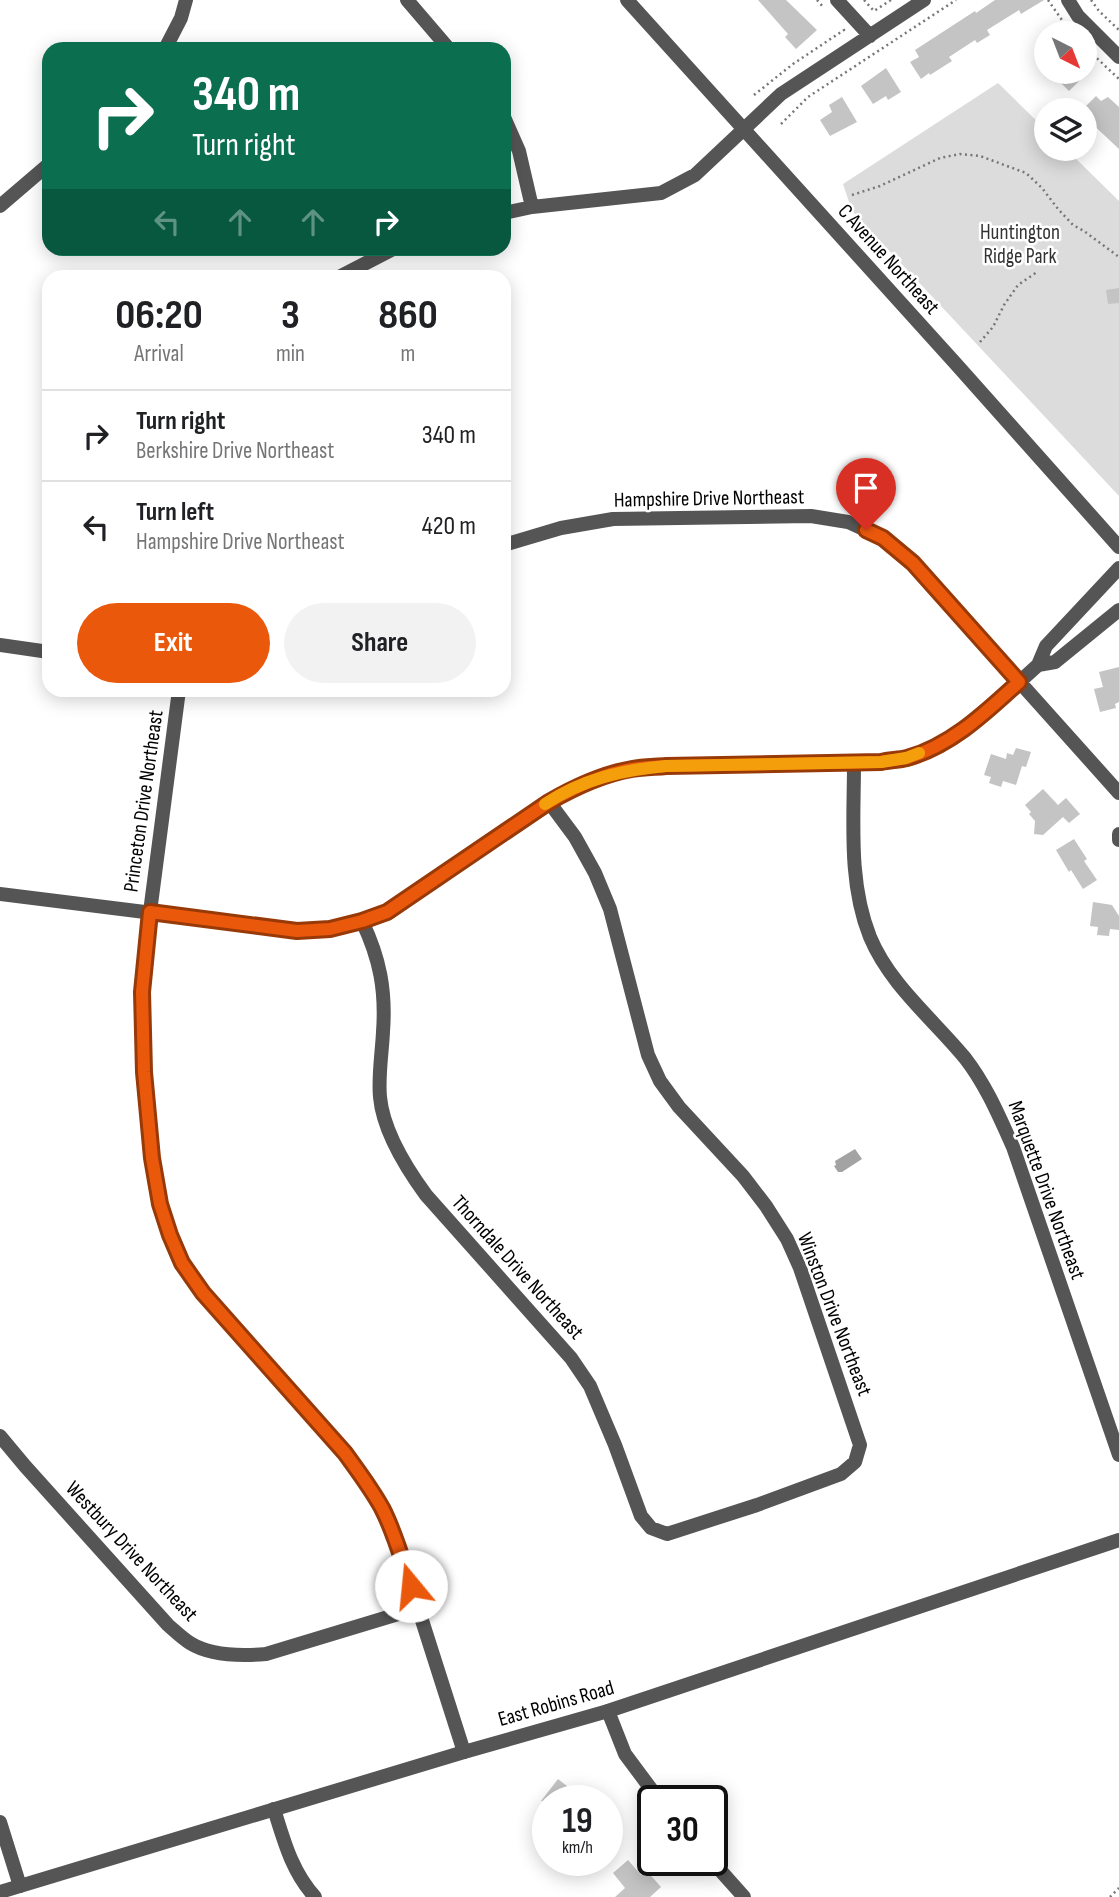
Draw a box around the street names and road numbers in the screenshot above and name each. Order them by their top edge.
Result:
street label: C Avenue Northeast [833,199,945,320]
street label: Hampshire Drive Northeast [614,484,804,513]
street label: Princeton Drive Northeast [118,709,169,894]
street label: Marquette Drive Northeast [1003,1098,1090,1283]
street label: Thorndale Drive Northeast [446,1190,589,1345]
street label: Winston Drive Northeast [792,1229,877,1399]
street label: Westbury Drive Northeast [60,1476,203,1627]
street label: East Robins Road [495,1675,617,1732]

